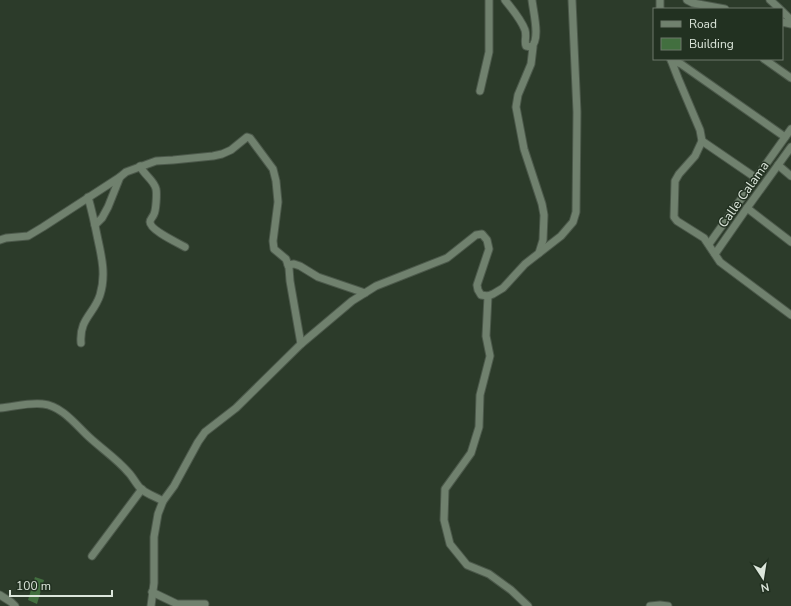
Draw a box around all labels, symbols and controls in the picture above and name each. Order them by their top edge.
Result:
legend [653,8,783,60]
text: Road [689,16,717,32]
text: Building [689,36,734,52]
street label: Calle Calama [714,158,773,231]
north arrow [743,558,783,598]
scale bar [10,572,112,598]
text: 100 m [16,578,51,594]
text: N [759,579,771,595]

